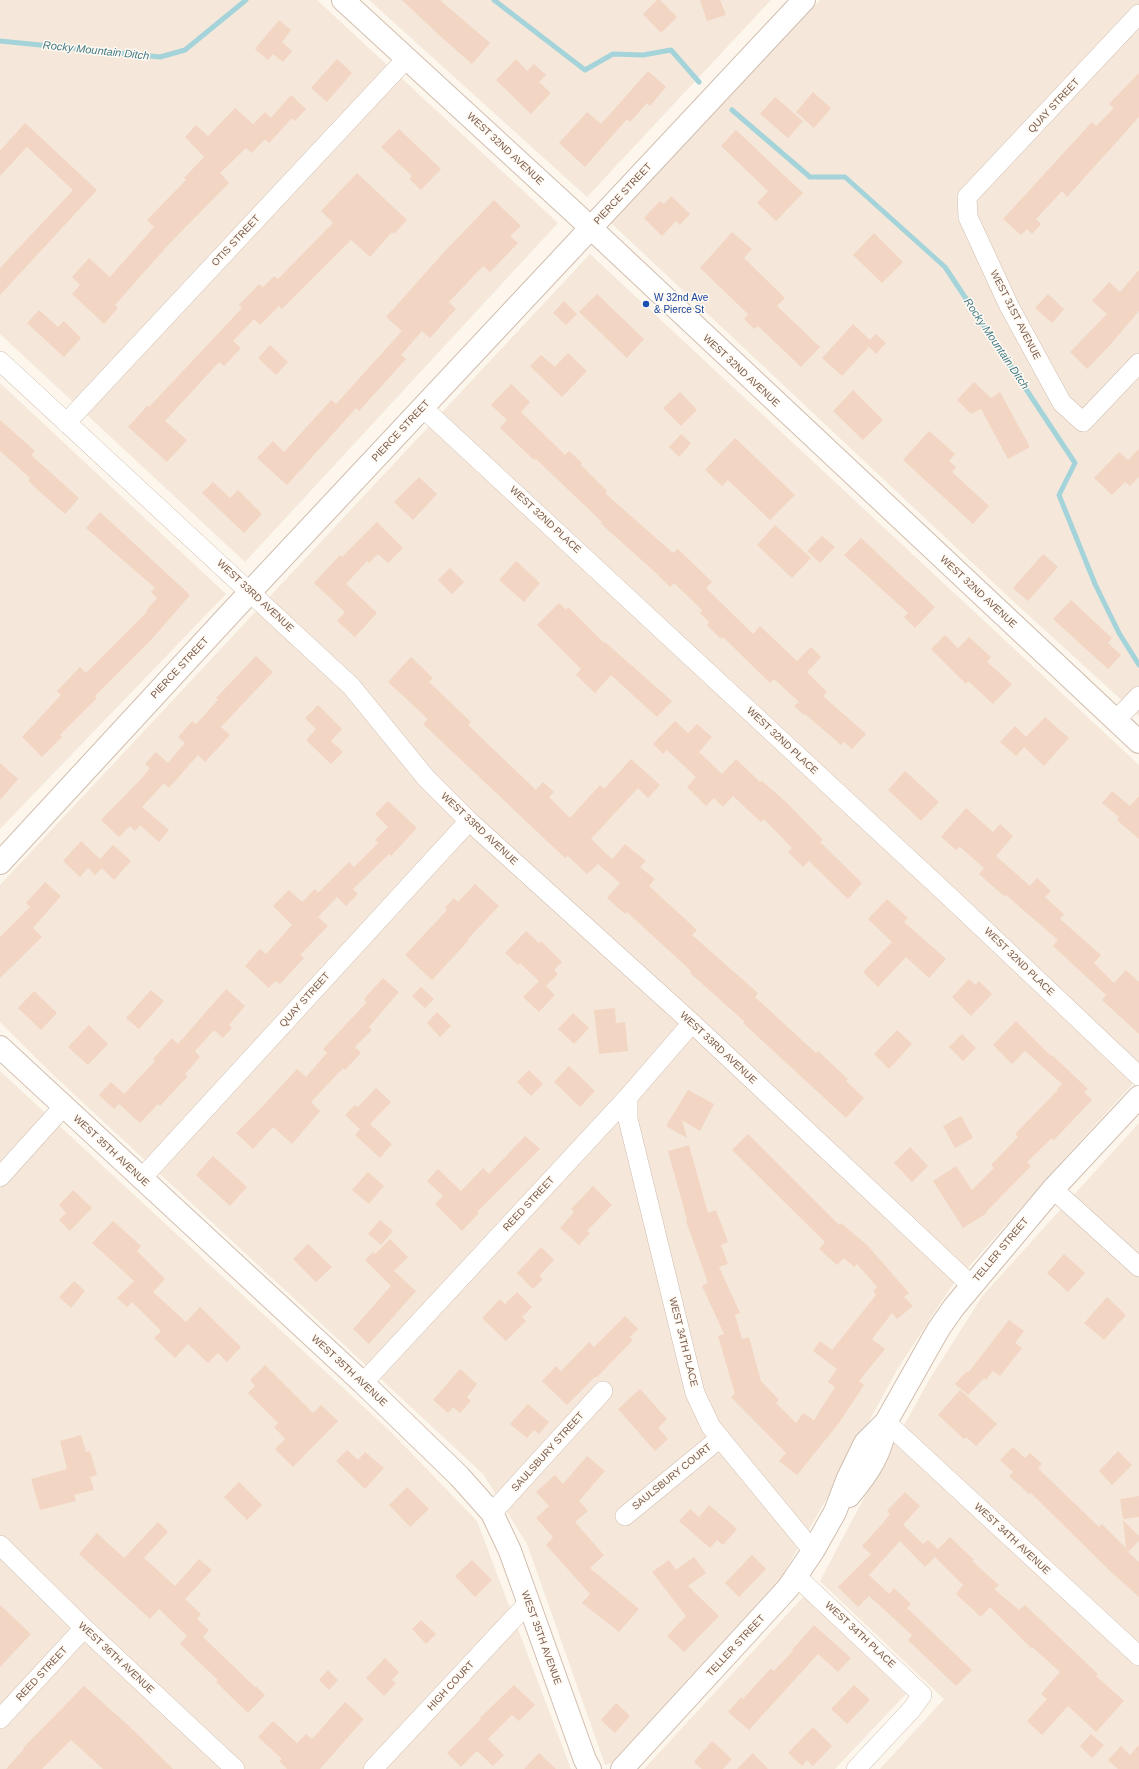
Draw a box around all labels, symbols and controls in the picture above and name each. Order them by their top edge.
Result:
water label: Rocky Mountain Ditch [42,39,150,63]
street label: QUAY STREET [1026,76,1082,136]
street label: WEST 32ND AVENUE [464,110,546,188]
street label: PIERCE STREET [592,161,654,227]
street label: OTIS STREET [209,213,263,269]
street label: WEST 31ST AVENUE [987,268,1043,362]
place label: W 32nd Ave & Pierce St [654,292,708,316]
water label: Rocky Mountain Ditch [961,296,1031,392]
marker: W 32nd Ave & Pierce St [641,299,651,309]
street label: WEST 32ND AVENUE [700,332,782,410]
street label: PIERCE STREET [370,398,432,464]
street label: WEST 32ND PLACE [507,484,583,556]
street label: WEST 32ND AVENUE [937,553,1019,631]
street label: WEST 33RD AVENUE [214,557,296,635]
street label: PIERCE STREET [149,635,211,701]
street label: WEST 32ND PLACE [744,705,820,777]
street label: WEST 33RD AVENUE [438,790,520,868]
street label: WEST 32ND PLACE [981,925,1057,999]
street label: QUAY STREET [277,970,333,1030]
street label: WEST 33RD AVENUE [677,1009,759,1087]
street label: WEST 35TH AVENUE [71,1113,151,1189]
street label: REED STREET [501,1174,557,1234]
street label: TELLER STREET [971,1215,1031,1285]
street label: WEST 34TH PLACE [666,1296,700,1388]
street label: WEST 35TH AVENUE [309,1333,389,1409]
street label: SAULSBURY STREET [509,1410,587,1494]
street label: SAULSBURY COURT [630,1441,714,1513]
street label: WEST 34TH AVENUE [972,1501,1052,1577]
street label: WEST 35TH AVENUE [518,1589,564,1687]
street label: WEST 34TH PLACE [822,1599,898,1671]
street label: TELLER STREET [704,1613,768,1679]
street label: WEST 36TH AVENUE [76,1620,156,1696]
street label: REED STREET [14,1644,70,1704]
street label: HIGH COURT [425,1659,477,1713]

